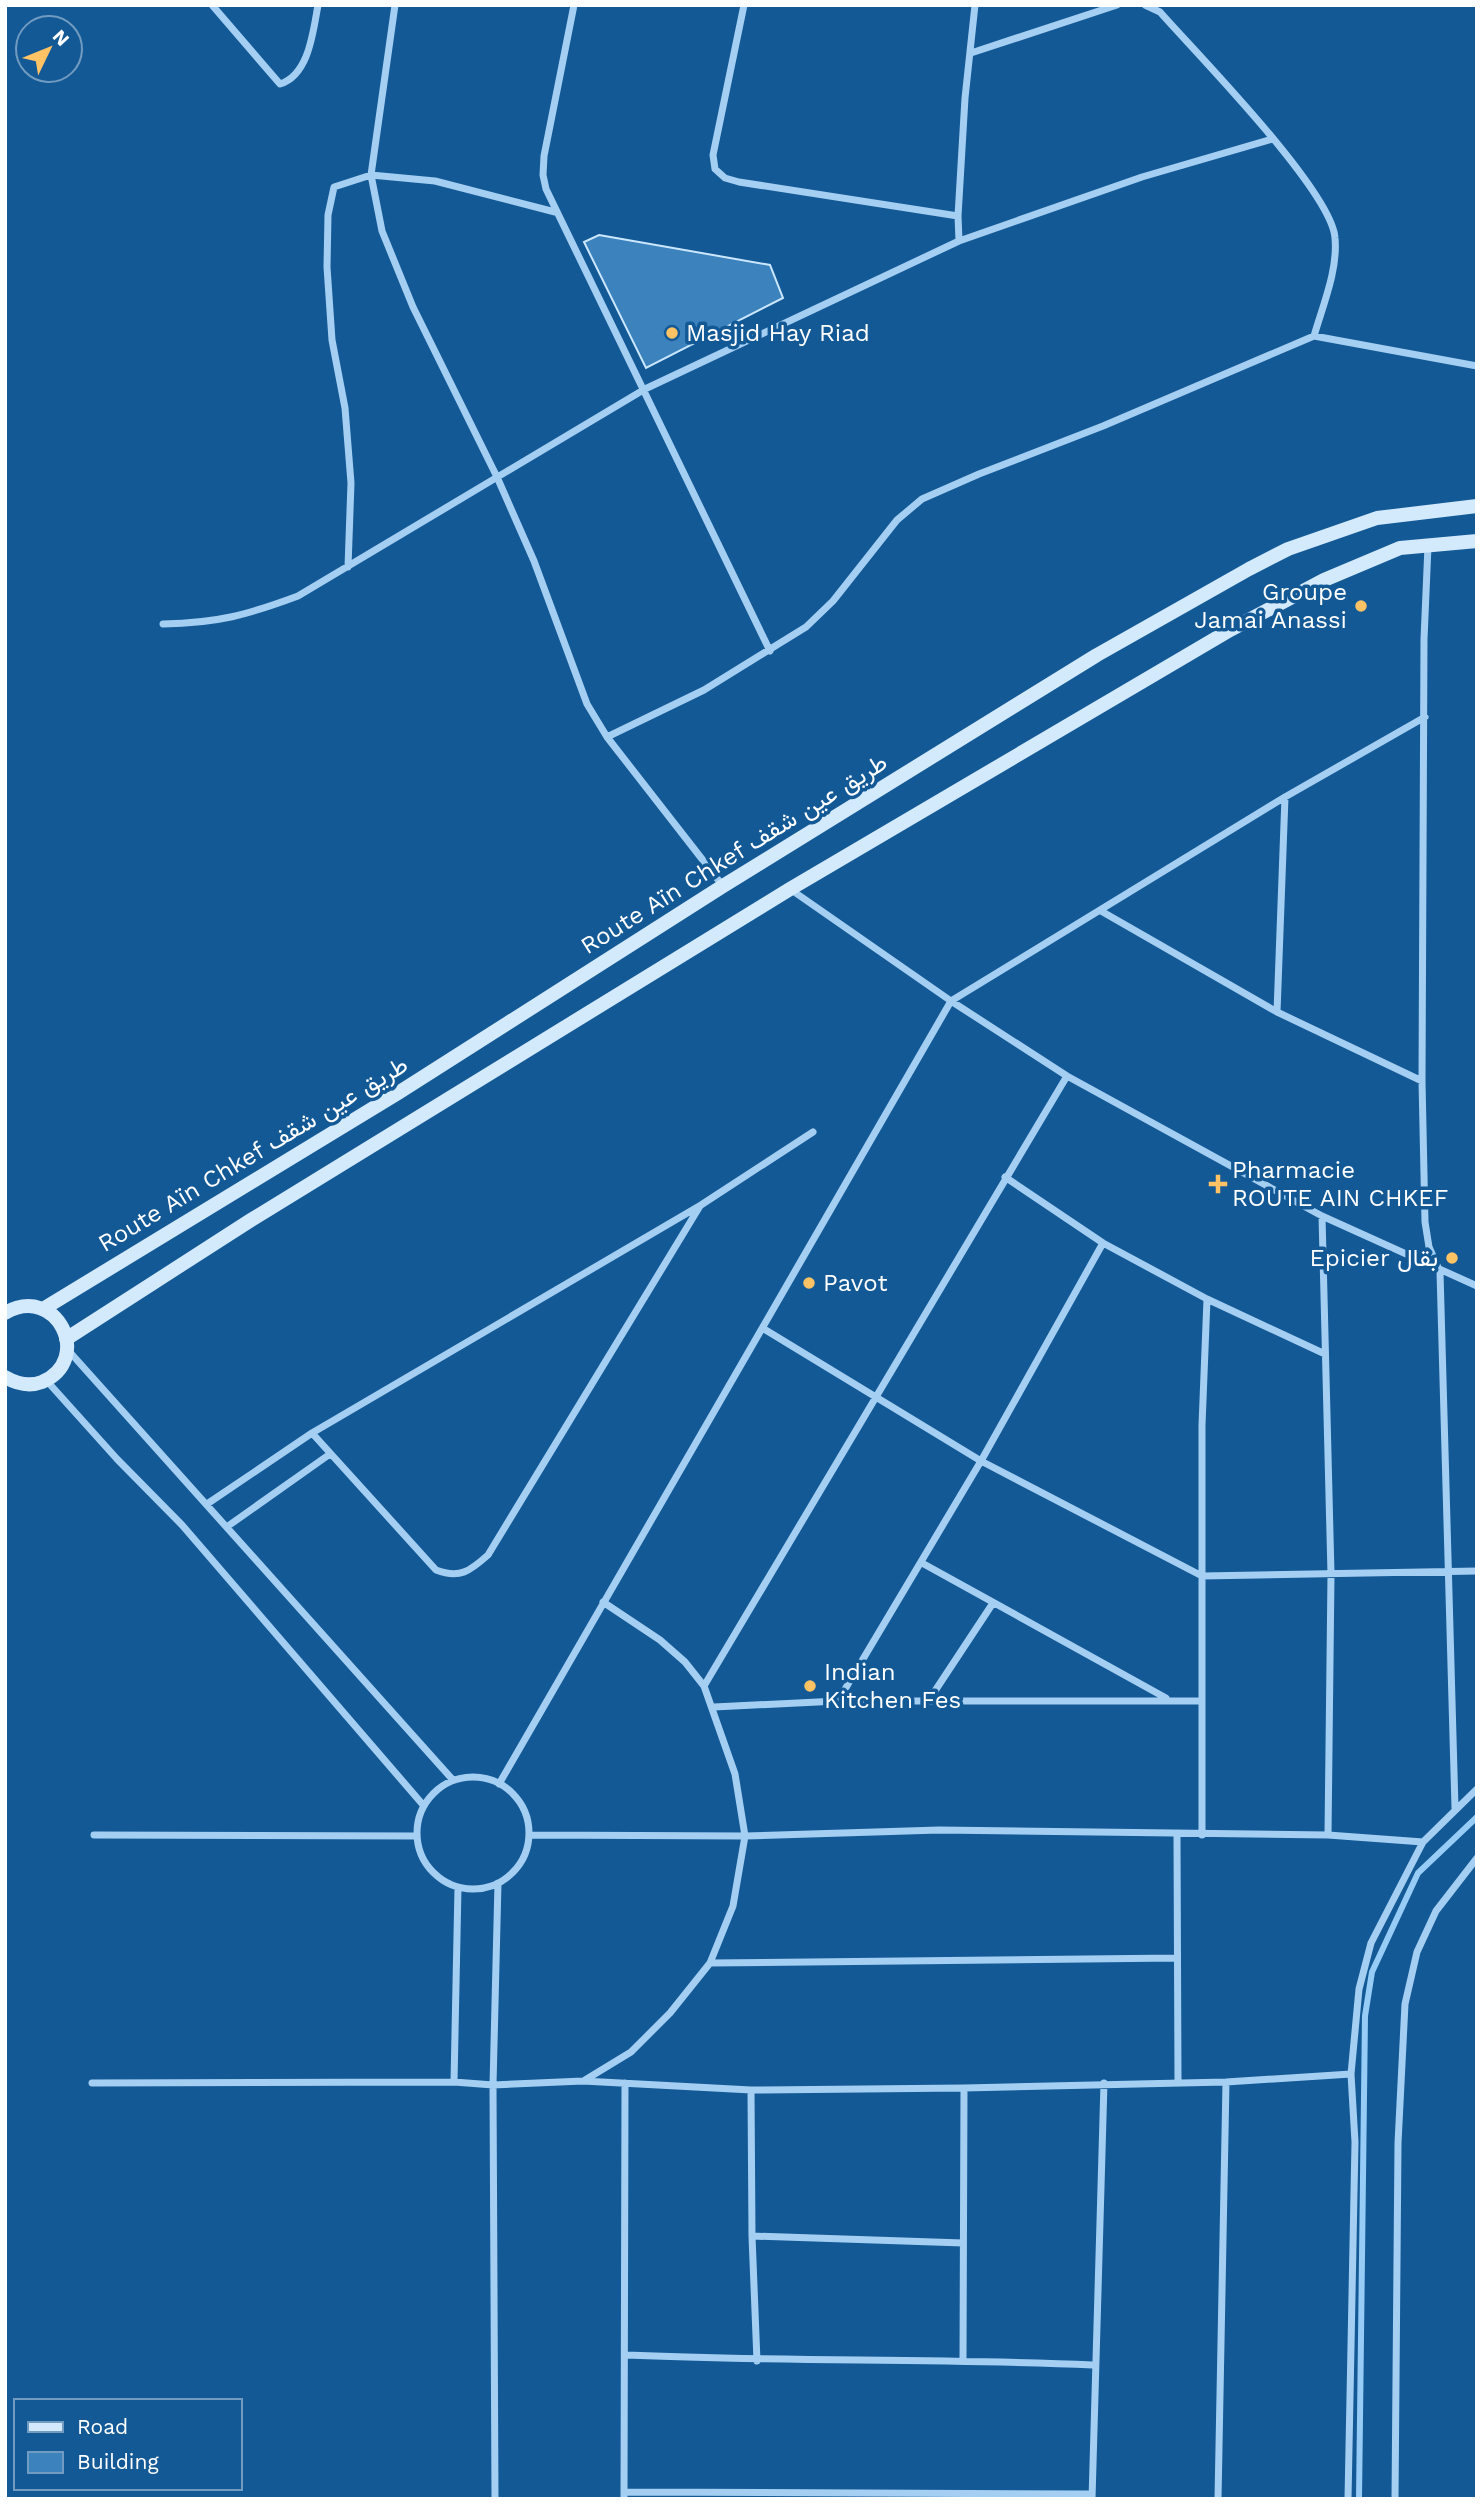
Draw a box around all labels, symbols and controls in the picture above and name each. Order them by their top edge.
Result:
north arrow [14,14,84,84]
text: N [48,25,74,51]
place label: Masjid Hay Riad [686,319,870,347]
marker: Masjid Hay Riad [664,325,680,341]
place label: Groupe Jamai Anassi [1194,578,1347,634]
marker: Groupe Jamai Anassi [1353,598,1369,614]
street label: Route Aïn Chkef طريق عين شقف [576,748,893,961]
street label: Route Aïn Chkef طريق عين شقف [93,1050,413,1258]
place label: Pharmacie ROUTE AIN CHKEF [1232,1156,1448,1212]
marker: Pharmacie ROUTE AIN CHKEF [1210,1176,1226,1192]
place label: Epicier بقال [1310,1244,1438,1272]
marker: Epicier بقال [1444,1250,1460,1266]
place label: Pavot [823,1269,888,1297]
marker: Pavot [801,1275,817,1291]
place label: Indian Kitchen Fes [824,1658,961,1714]
marker: Indian Kitchen Fes [802,1678,818,1694]
legend [14,2399,242,2490]
text: Road [77,2414,128,2439]
text: Building [77,2449,159,2474]

